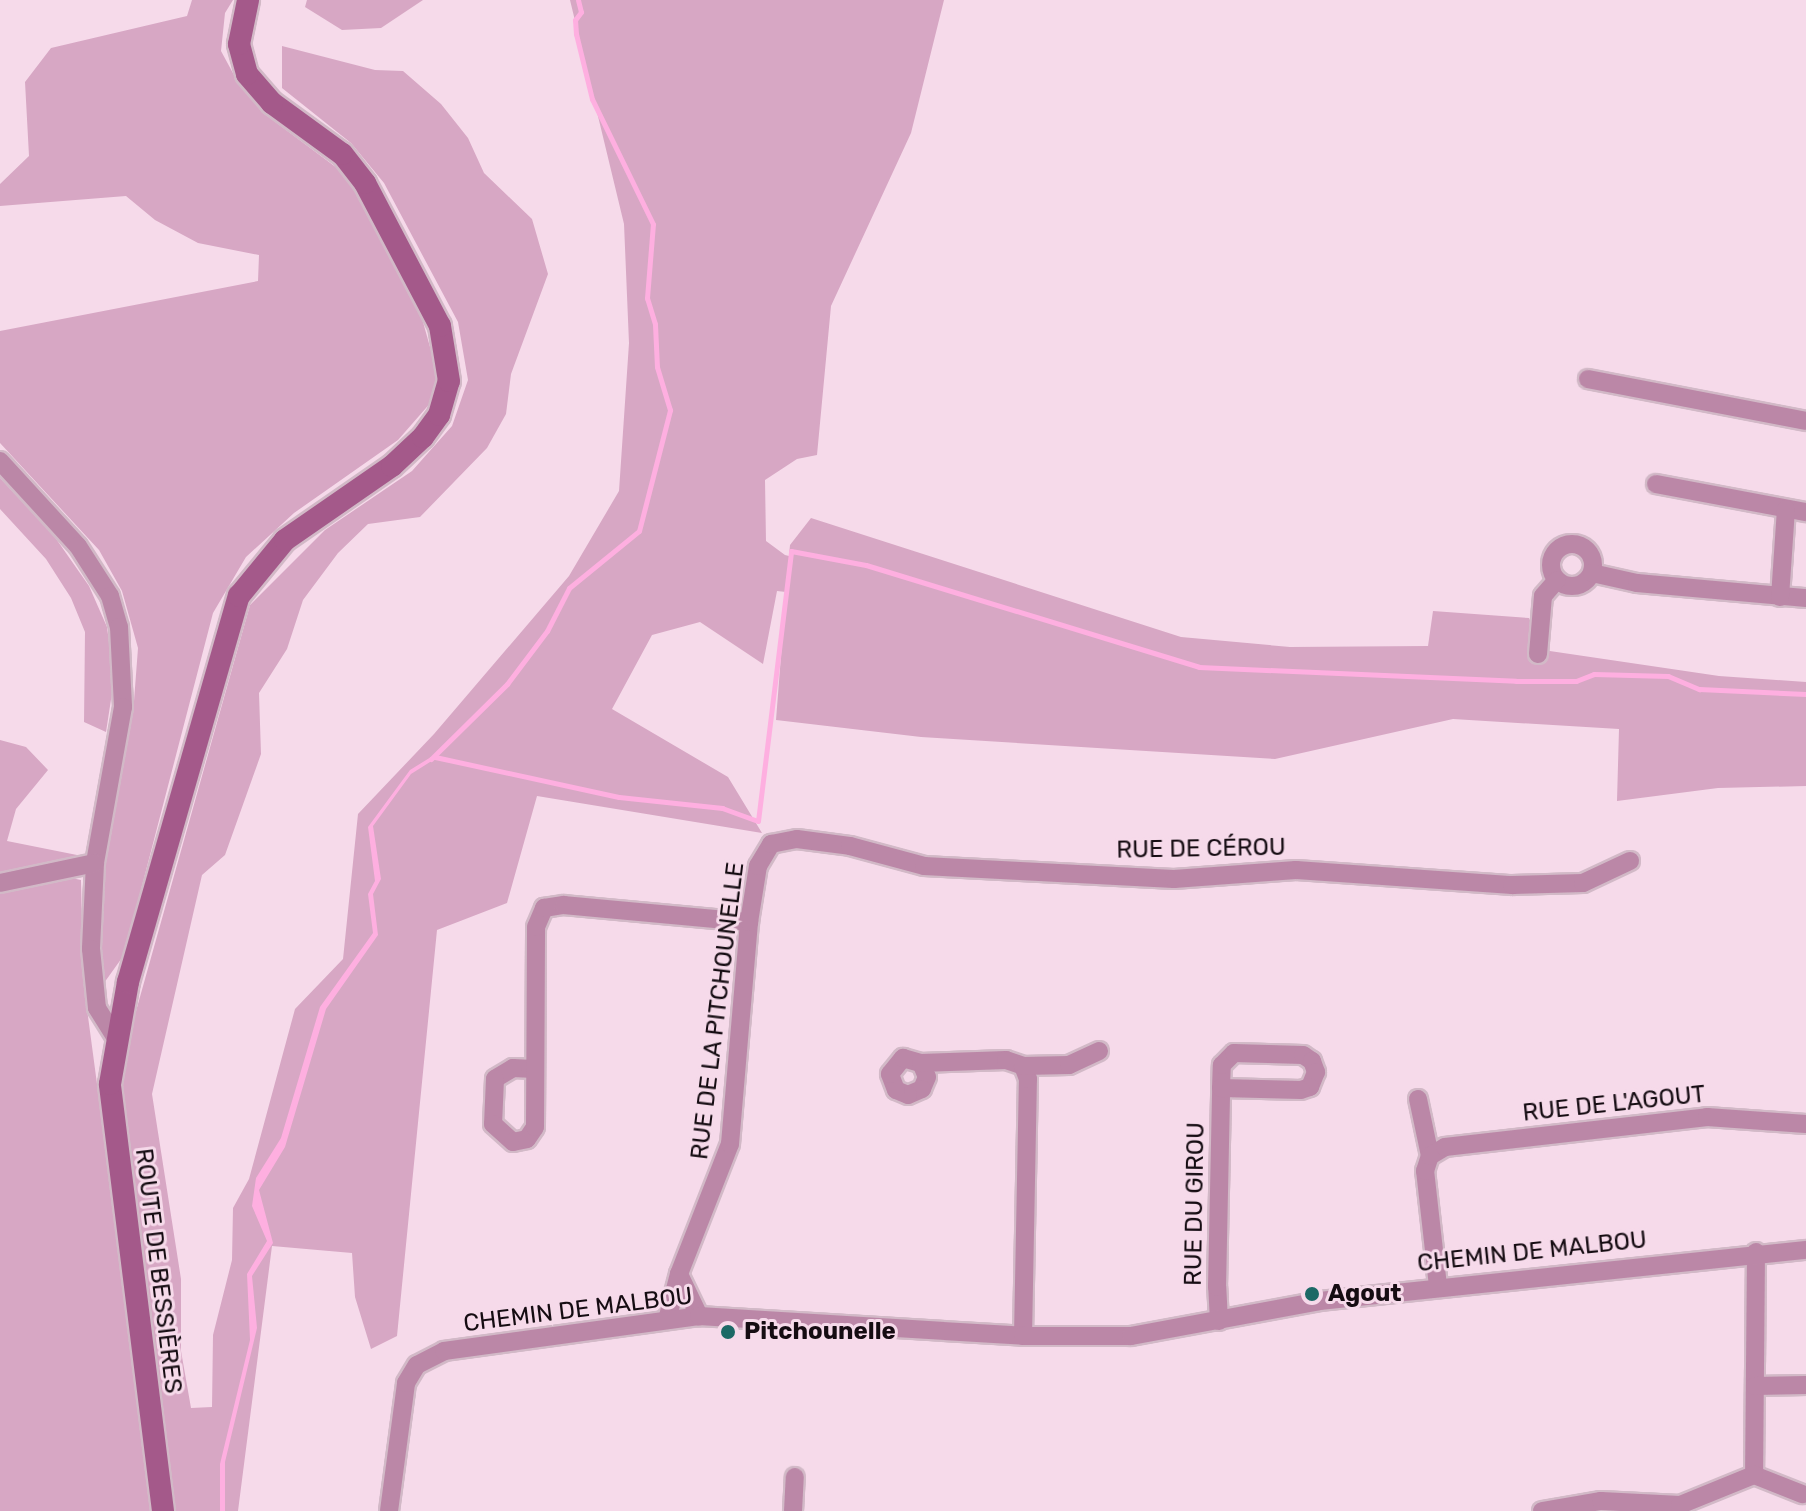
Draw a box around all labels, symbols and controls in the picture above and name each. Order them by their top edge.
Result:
street label: RUE DE CÉROU [1116,833,1286,865]
street label: RUE DE LA PITCHOUNELLE [685,860,751,1162]
street label: RUE DE L'AGOUT [1521,1080,1707,1128]
street label: RUE DU GIROU [1179,1122,1211,1286]
street label: ROUTE DE BESSIÈRES [129,1147,187,1395]
street label: CHEMIN DE MALBOU [1416,1226,1648,1278]
place label: Agout [1328,1280,1401,1308]
street label: CHEMIN DE MALBOU [462,1282,694,1338]
marker: Agout [1303,1285,1321,1303]
place label: Pitchounelle [744,1318,896,1346]
marker: Pitchounelle [719,1323,737,1341]

